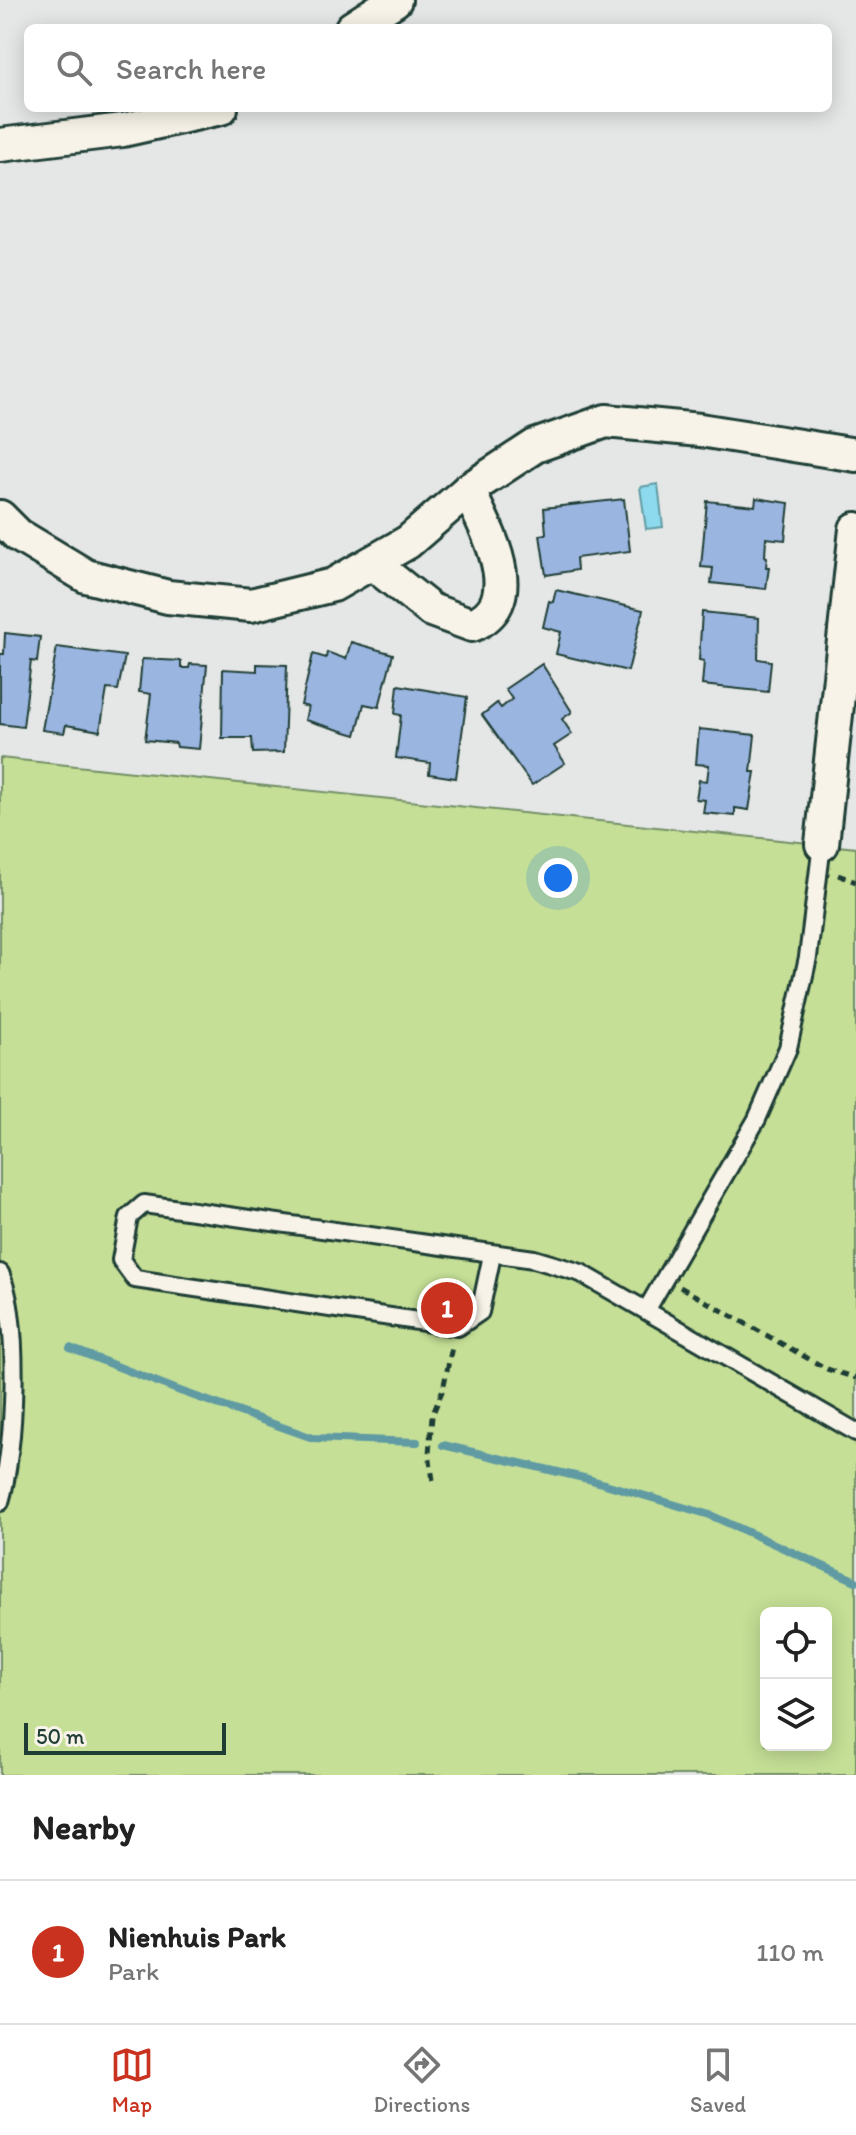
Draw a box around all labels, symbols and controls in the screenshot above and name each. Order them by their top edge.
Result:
search box [24,24,832,112]
icon: search [52,46,96,90]
text: Search here [116,50,266,87]
your location [538,858,578,898]
pin: 1 [421,1278,473,1338]
map controls [760,1607,832,1751]
button: locate [760,1607,832,1679]
button: layers [760,1679,832,1751]
scale bar [24,1719,226,1755]
text: 50 m [36,1723,85,1750]
text: Nearby [32,1807,135,1848]
text: Nienhuis Park [108,1918,286,1955]
text: 1 [52,1936,64,1968]
text: 110 m [756,1936,824,1968]
text: Park [108,1955,159,1987]
tab: Map [110,2043,154,2118]
tab: Directions [374,2043,470,2118]
tab: Saved [690,2043,746,2118]

